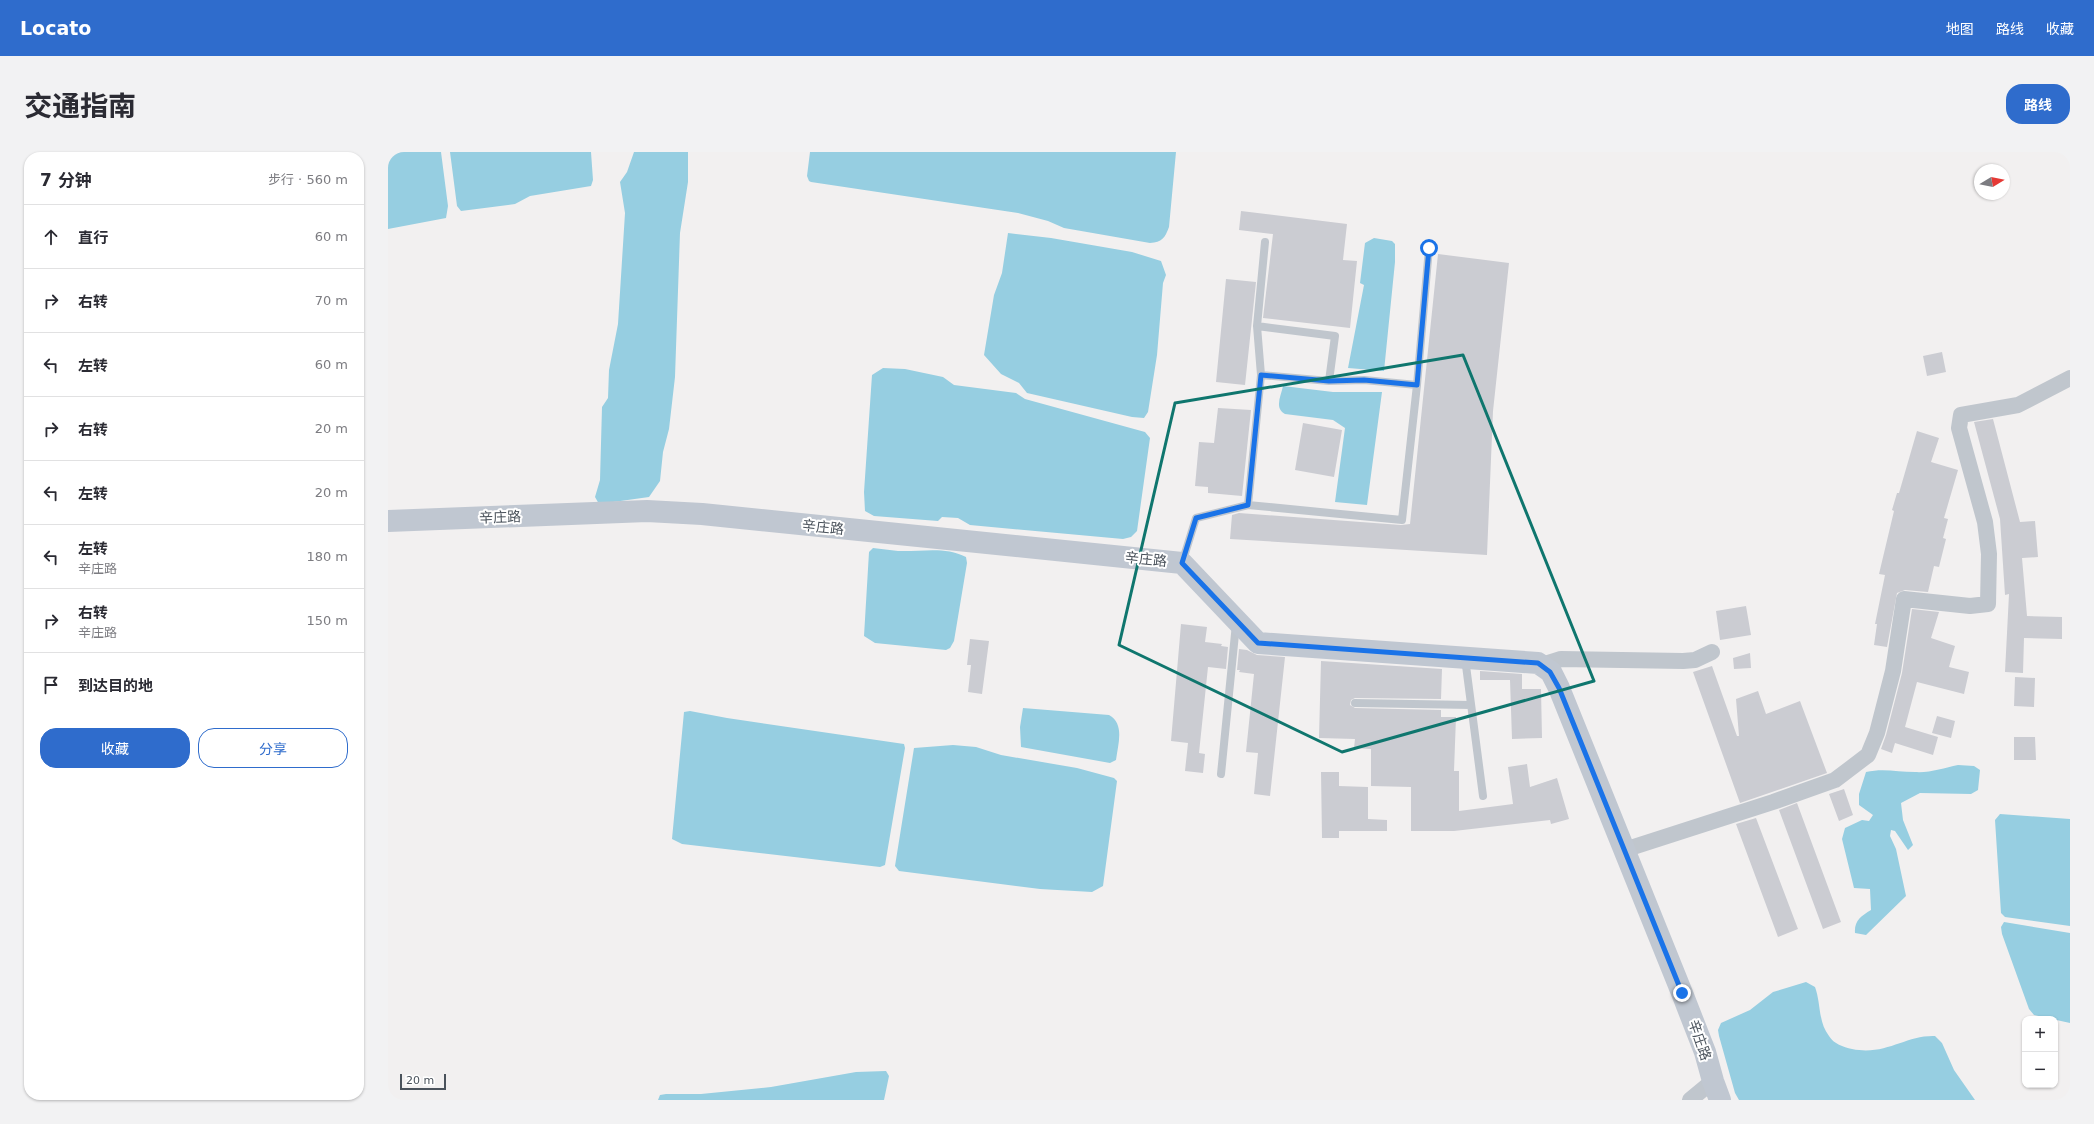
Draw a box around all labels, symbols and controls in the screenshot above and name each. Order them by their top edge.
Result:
text: Locato [20,17,91,39]
text: 地图 [1946,21,1974,37]
text: 路线 [1996,21,2024,37]
text: 收藏 [2046,21,2074,37]
button: 路线 [2006,84,2070,124]
text: 交通指南 [24,90,136,123]
north arrow [1974,164,2010,200]
text: 7 分钟 [40,170,92,190]
text: 步行 · 560 m [268,172,348,187]
icon: ahead [40,226,62,248]
text: 直行 [78,229,108,247]
text: 60 m [315,229,348,244]
route start [1420,239,1438,257]
icon: right [40,290,62,312]
text: 右转 [78,293,108,311]
text: 70 m [315,293,348,308]
icon: left [40,354,62,376]
text: 左转 [78,357,108,375]
text: 60 m [315,357,348,372]
icon: right [40,418,62,440]
text: 右转 [78,421,108,439]
text: 20 m [315,421,348,436]
icon: left [40,482,62,504]
text: 左转 [78,485,108,503]
text: 20 m [315,485,348,500]
street label: 辛庄路 [479,508,521,526]
street label: 辛庄路 [801,517,845,537]
text: 左转 [78,540,108,558]
icon: left [40,546,62,568]
text: 180 m [306,549,348,564]
street label: 辛庄路 [1124,549,1168,569]
text: 辛庄路 [78,561,117,576]
text: 右转 [78,604,108,622]
icon: right [40,610,62,632]
text: 150 m [306,613,348,628]
text: 辛庄路 [78,625,117,640]
icon: arrive [40,674,62,696]
text: 到达目的地 [78,677,153,695]
button: 收藏 [40,728,190,768]
button: 分享 [198,728,348,768]
route end [1673,984,1691,1002]
map controls [2022,1016,2058,1088]
button: + [2022,1016,2058,1052]
street label: 辛庄路 [1686,1018,1714,1062]
button: − [2022,1052,2058,1088]
scale bar [400,1072,446,1091]
text: 20 m [406,1074,434,1087]

